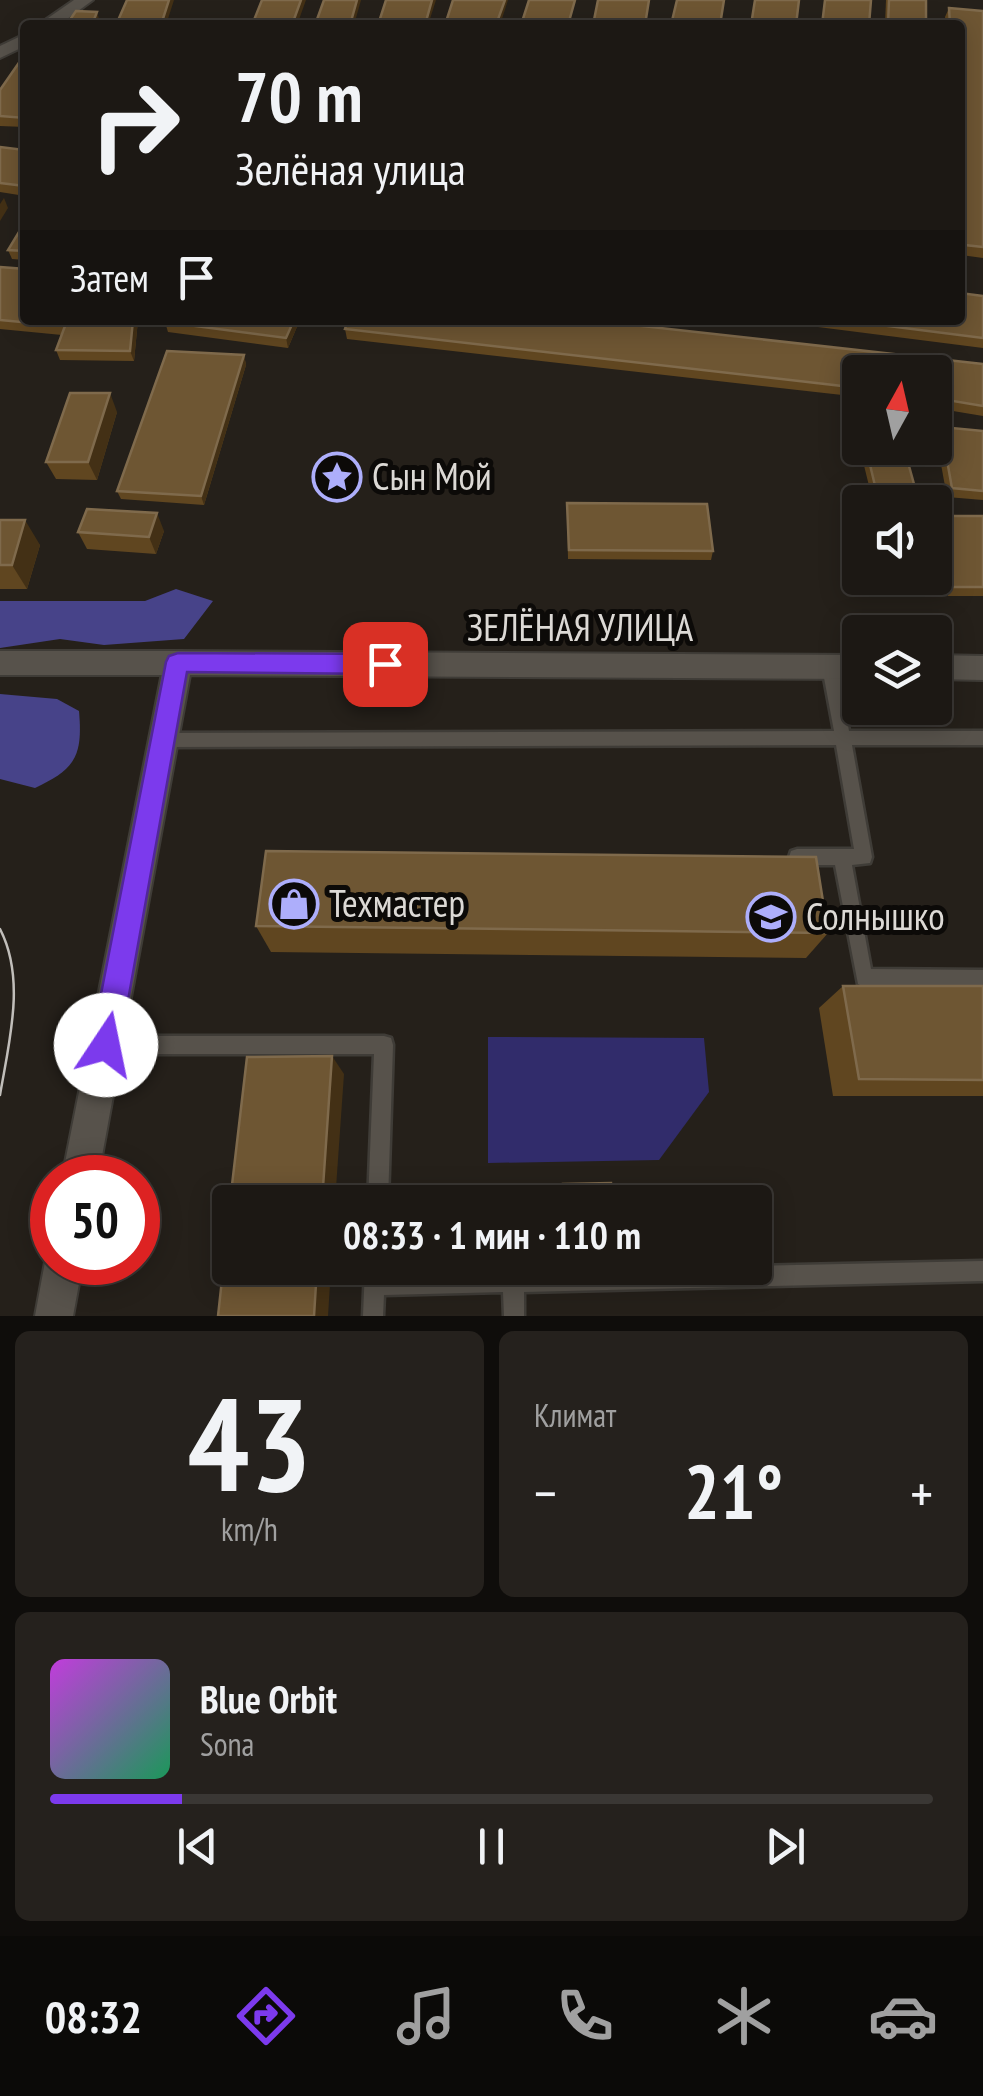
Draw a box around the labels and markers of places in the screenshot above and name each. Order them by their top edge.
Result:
place icon: Сын Мой [311,451,363,503]
place label: Сын Мой [372,451,492,500]
pin [343,622,428,707]
shop icon: Техмастер [268,878,320,930]
place label: Техмастер [329,878,465,927]
school or university icon: Солнышко [745,891,797,943]
place label: Солнышко [806,891,945,940]

